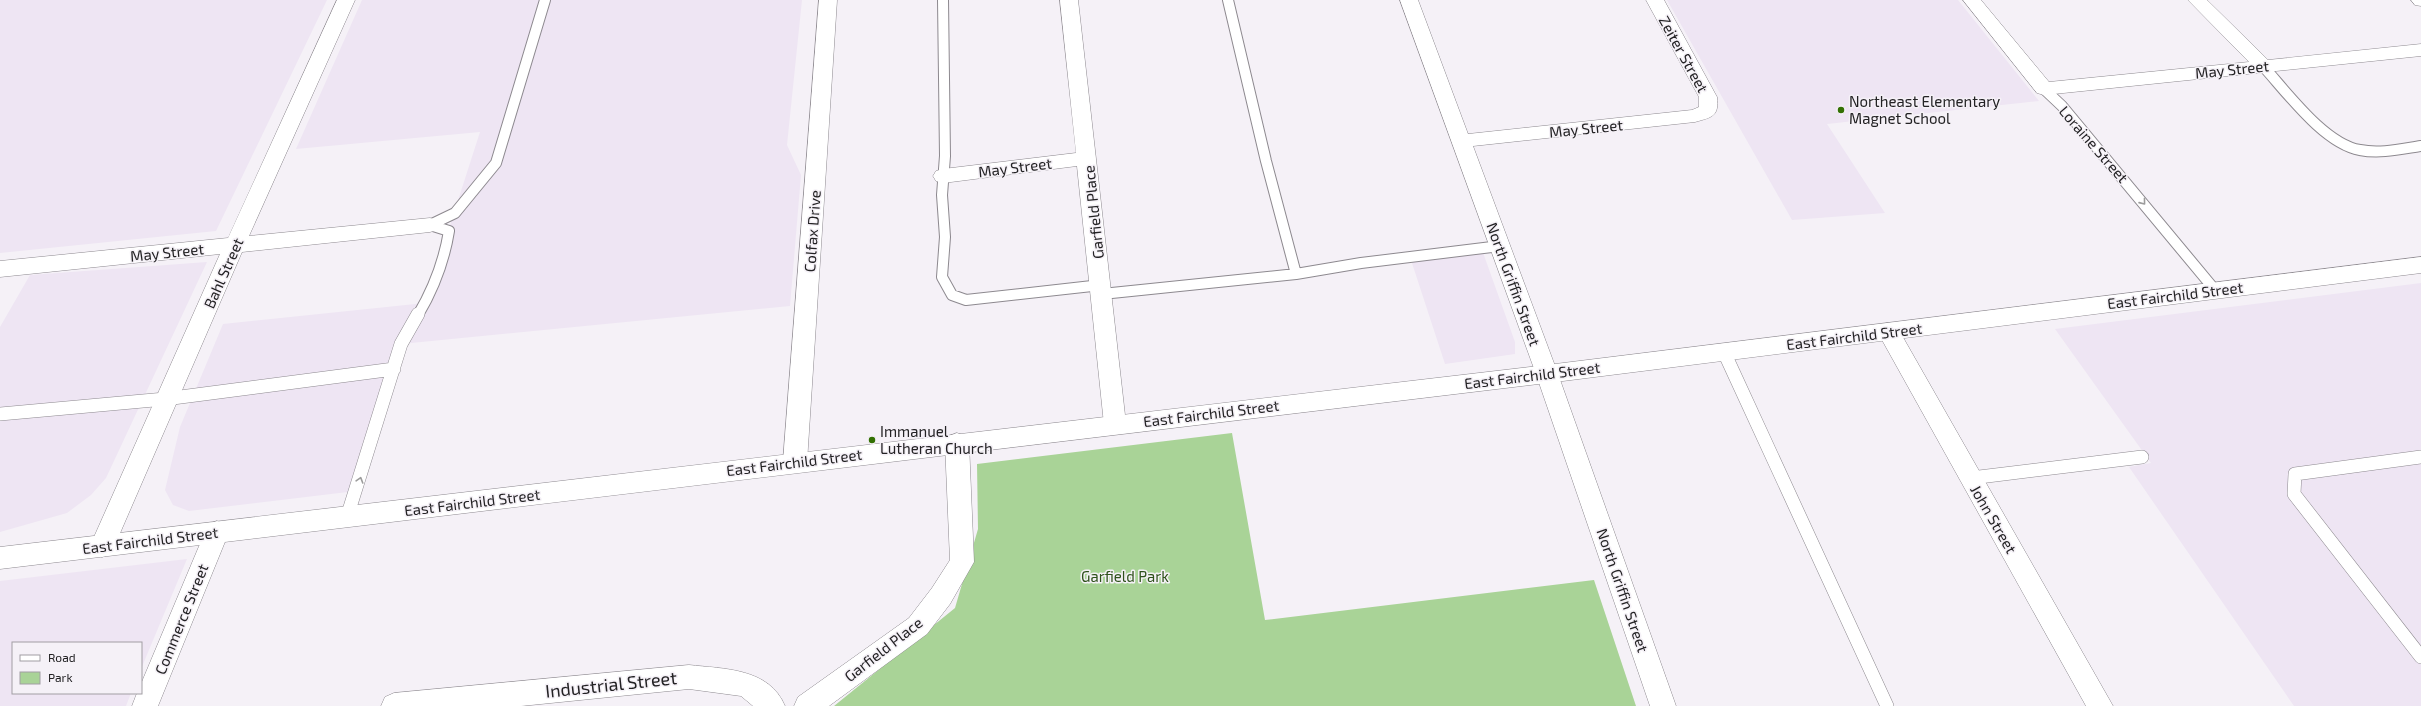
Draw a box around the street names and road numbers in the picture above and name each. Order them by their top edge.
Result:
street label: Zeiter Street [1656,13,1713,96]
street label: May Street [2194,56,2270,82]
street label: Loraine Street [2056,102,2132,186]
street label: May Street [1548,115,1624,141]
street label: May Street [977,154,1053,180]
street label: Garfield Place [1079,164,1107,260]
street label: Colfax Drive [800,189,824,273]
street label: North Griffin Street [1483,220,1545,348]
street label: Bahl Street [199,235,247,311]
street label: May Street [129,239,205,265]
street label: East Fairchild Street [2106,278,2244,312]
street label: East Fairchild Street [1785,319,1923,353]
street label: East Fairchild Street [1463,358,1601,392]
street label: East Fairchild Street [1142,396,1280,430]
street label: East Fairchild Street [725,445,863,479]
street label: John Street [1967,482,2021,557]
street label: East Fairchild Street [403,485,541,519]
street label: East Fairchild Street [81,523,219,557]
street label: North Griffin Street [1593,526,1653,655]
street label: Commerce Street [151,561,211,677]
street label: Garfield Place [840,613,926,685]
street label: Industrial Street [544,666,678,702]

